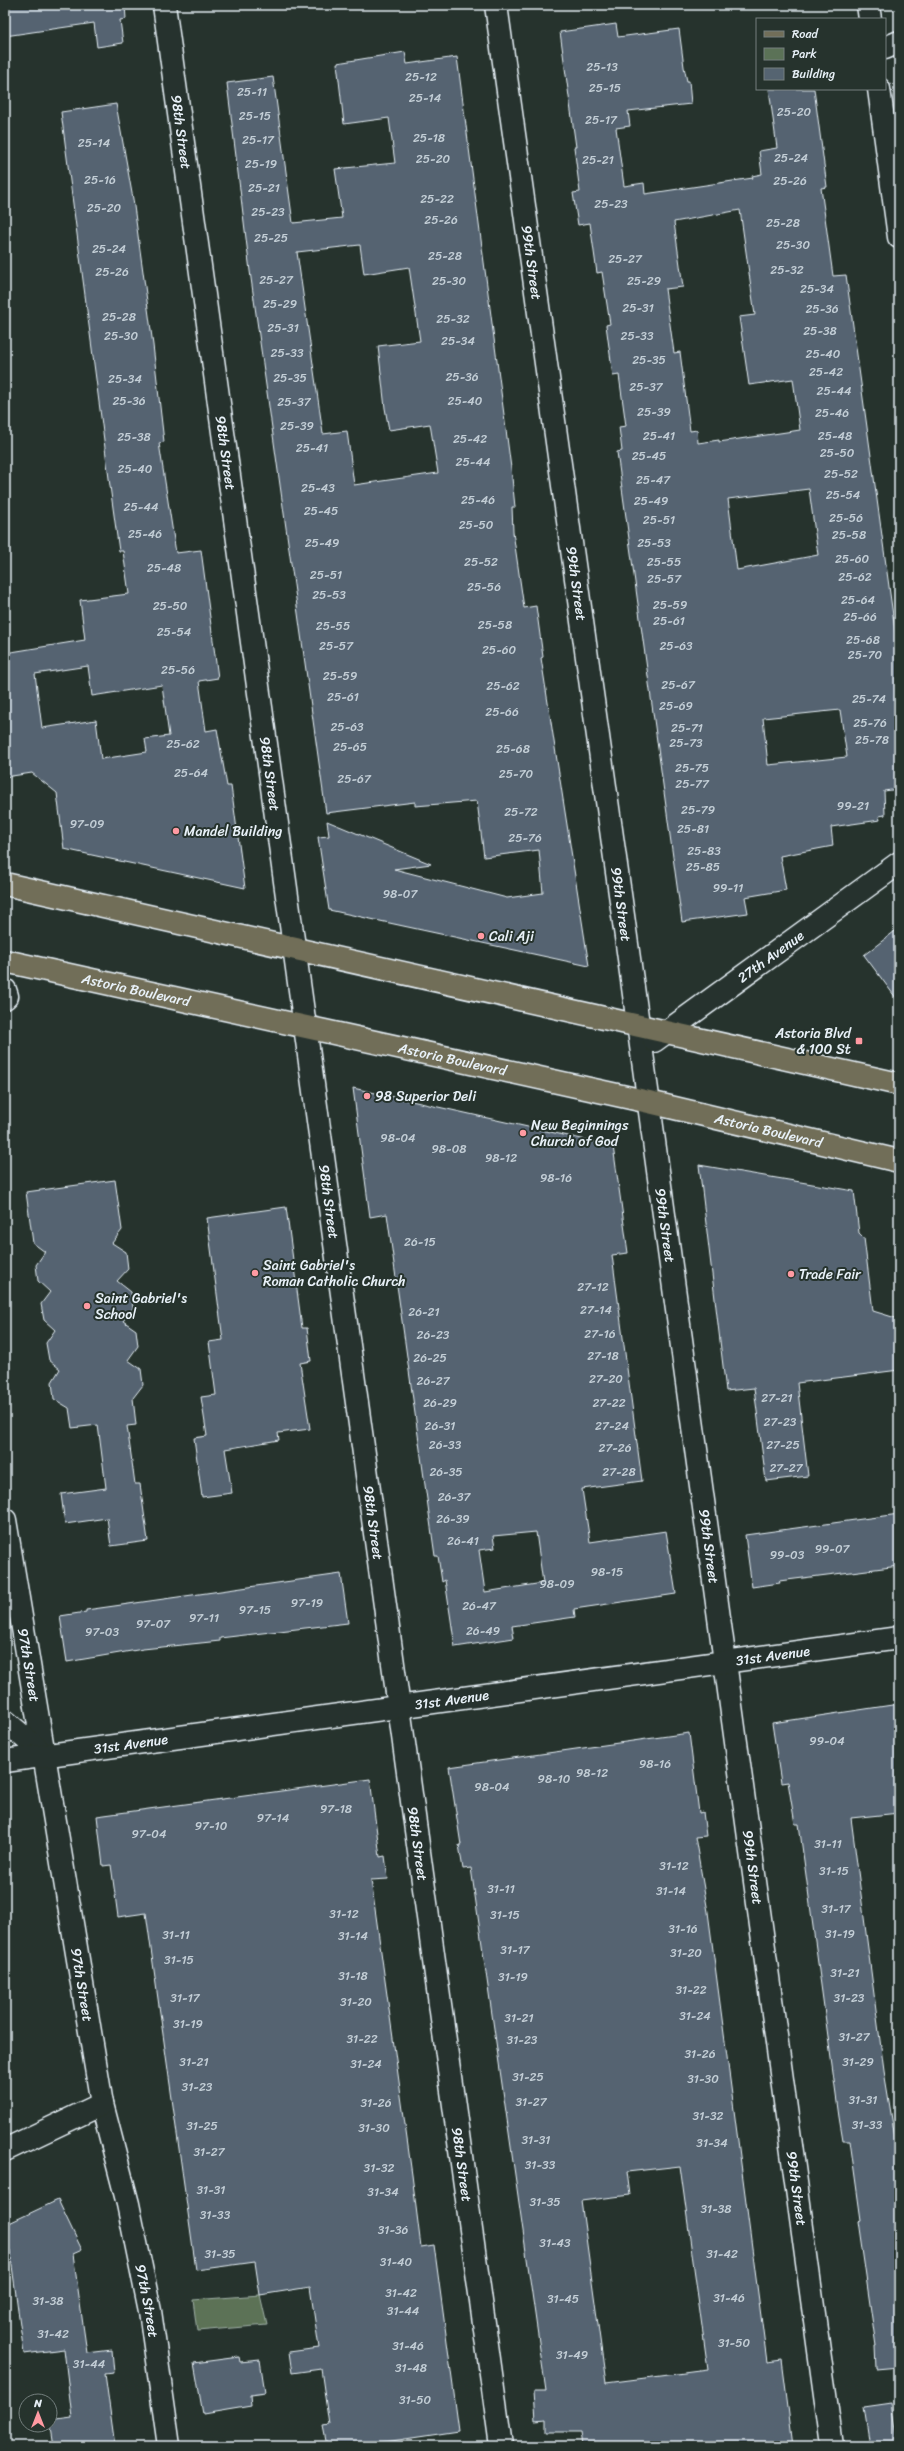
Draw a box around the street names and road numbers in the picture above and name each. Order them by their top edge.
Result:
street label: 98th Street [164,93,199,171]
street label: 99th Street [514,224,549,301]
street label: 98th Street [208,414,243,492]
street label: 99th Street [559,545,594,622]
street label: 98th Street [253,735,288,813]
street label: 99th Street [604,865,639,943]
street label: 27th Avenue [732,923,810,989]
street label: Astoria Boulevard [78,965,194,1014]
street label: Astoria Boulevard [395,1035,510,1083]
street label: Astoria Boulevard [711,1105,826,1155]
street label: 98th Street [312,1163,347,1240]
street label: 99th Street [648,1186,683,1264]
street label: 98th Street [356,1484,391,1561]
street label: 99th Street [692,1507,727,1585]
street label: 97th Street [11,1626,48,1704]
street label: 31st Avenue [734,1638,812,1673]
street label: 31st Avenue [413,1682,491,1717]
street label: 31st Avenue [92,1726,170,1761]
street label: 98th Street [400,1805,435,1882]
street label: 99th Street [736,1828,771,1906]
street label: 97th Street [64,1946,101,2023]
street label: 98th Street [445,2126,480,2203]
street label: 99th Street [779,2149,814,2227]
street label: 97th Street [128,2262,166,2339]

